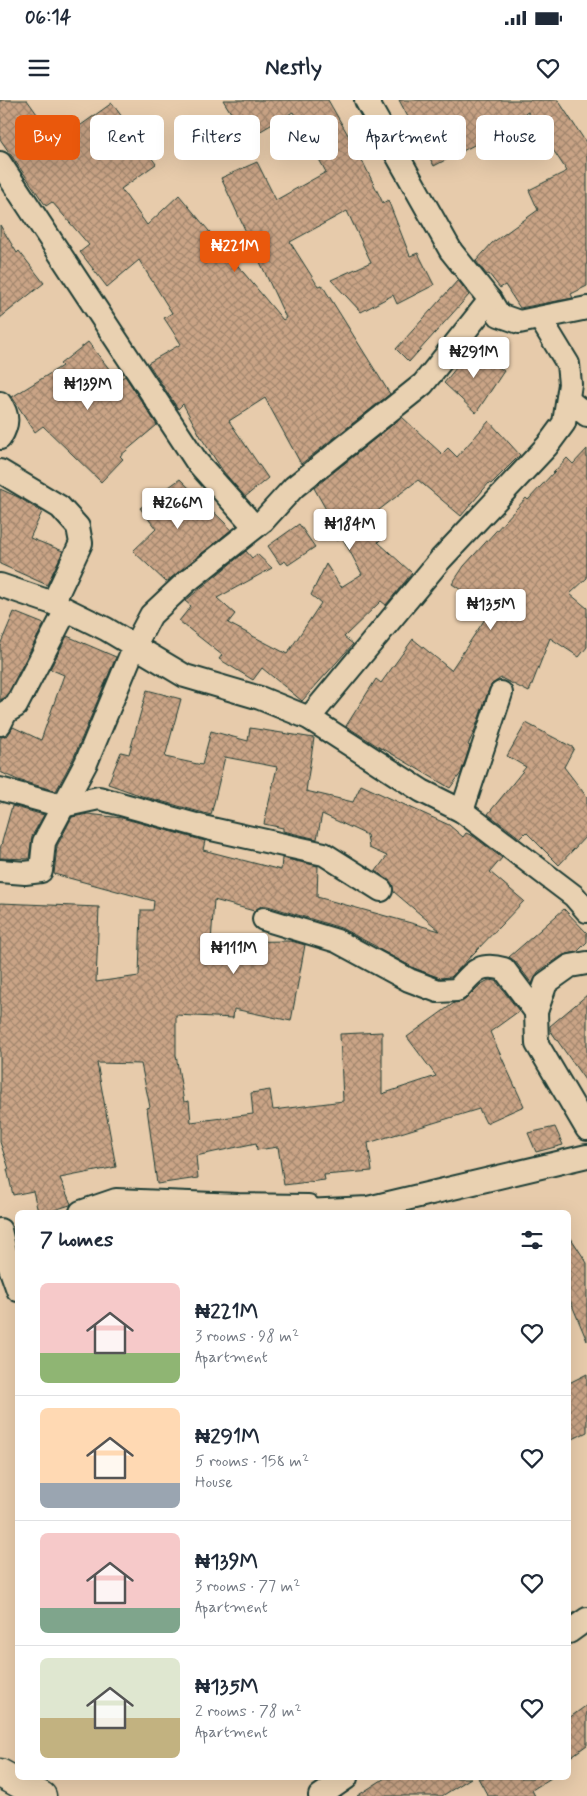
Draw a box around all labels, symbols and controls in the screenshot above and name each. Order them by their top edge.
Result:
text: 06:14 [25,5,71,30]
icon: menu [25,54,53,82]
text: Nestly [265,54,322,82]
icon: heart [534,54,562,82]
chip: Buy [15,115,80,160]
chip: Rent [90,115,164,160]
chip: Filters [174,115,260,160]
chip: New [270,115,338,160]
chip: Apartment [348,115,466,160]
chip: House [476,115,554,160]
pin: ₦221M [200,230,270,273]
text: ₦221M [211,236,259,257]
pin: ₦291M [439,336,509,379]
text: ₦291M [449,342,499,363]
pin: ₦139M [53,368,123,411]
text: ₦139M [64,374,112,395]
pin: ₦266M [143,488,213,530]
text: ₦266M [153,493,203,514]
pin: ₦184M [315,508,385,551]
text: ₦184M [325,514,375,535]
pin: ₦135M [456,588,526,631]
text: ₦135M [467,594,515,615]
pin: ₦111M [199,932,269,975]
text: ₦111M [211,938,257,959]
text: 7 homes [40,1226,113,1254]
icon: filters [518,1226,546,1254]
text: ₦221M [195,1298,258,1326]
icon: home [80,1303,140,1363]
icon: heart [518,1319,546,1347]
text: 3 rooms · 98 m² [195,1326,299,1347]
text: Apartment [195,1347,268,1368]
text: ₦291M [195,1423,260,1451]
icon: home [80,1428,140,1488]
icon: heart [518,1444,546,1472]
text: 5 rooms · 158 m² [195,1451,309,1472]
text: House [195,1472,233,1493]
text: ₦139M [195,1548,258,1576]
icon: home [80,1553,140,1613]
icon: heart [518,1569,546,1597]
text: 3 rooms · 77 m² [195,1576,300,1597]
text: Apartment [195,1597,268,1618]
text: ₦135M [195,1673,259,1701]
icon: home [80,1678,140,1738]
icon: heart [518,1694,546,1722]
text: 2 rooms · 78 m² [195,1701,302,1722]
text: Apartment [195,1722,268,1743]

